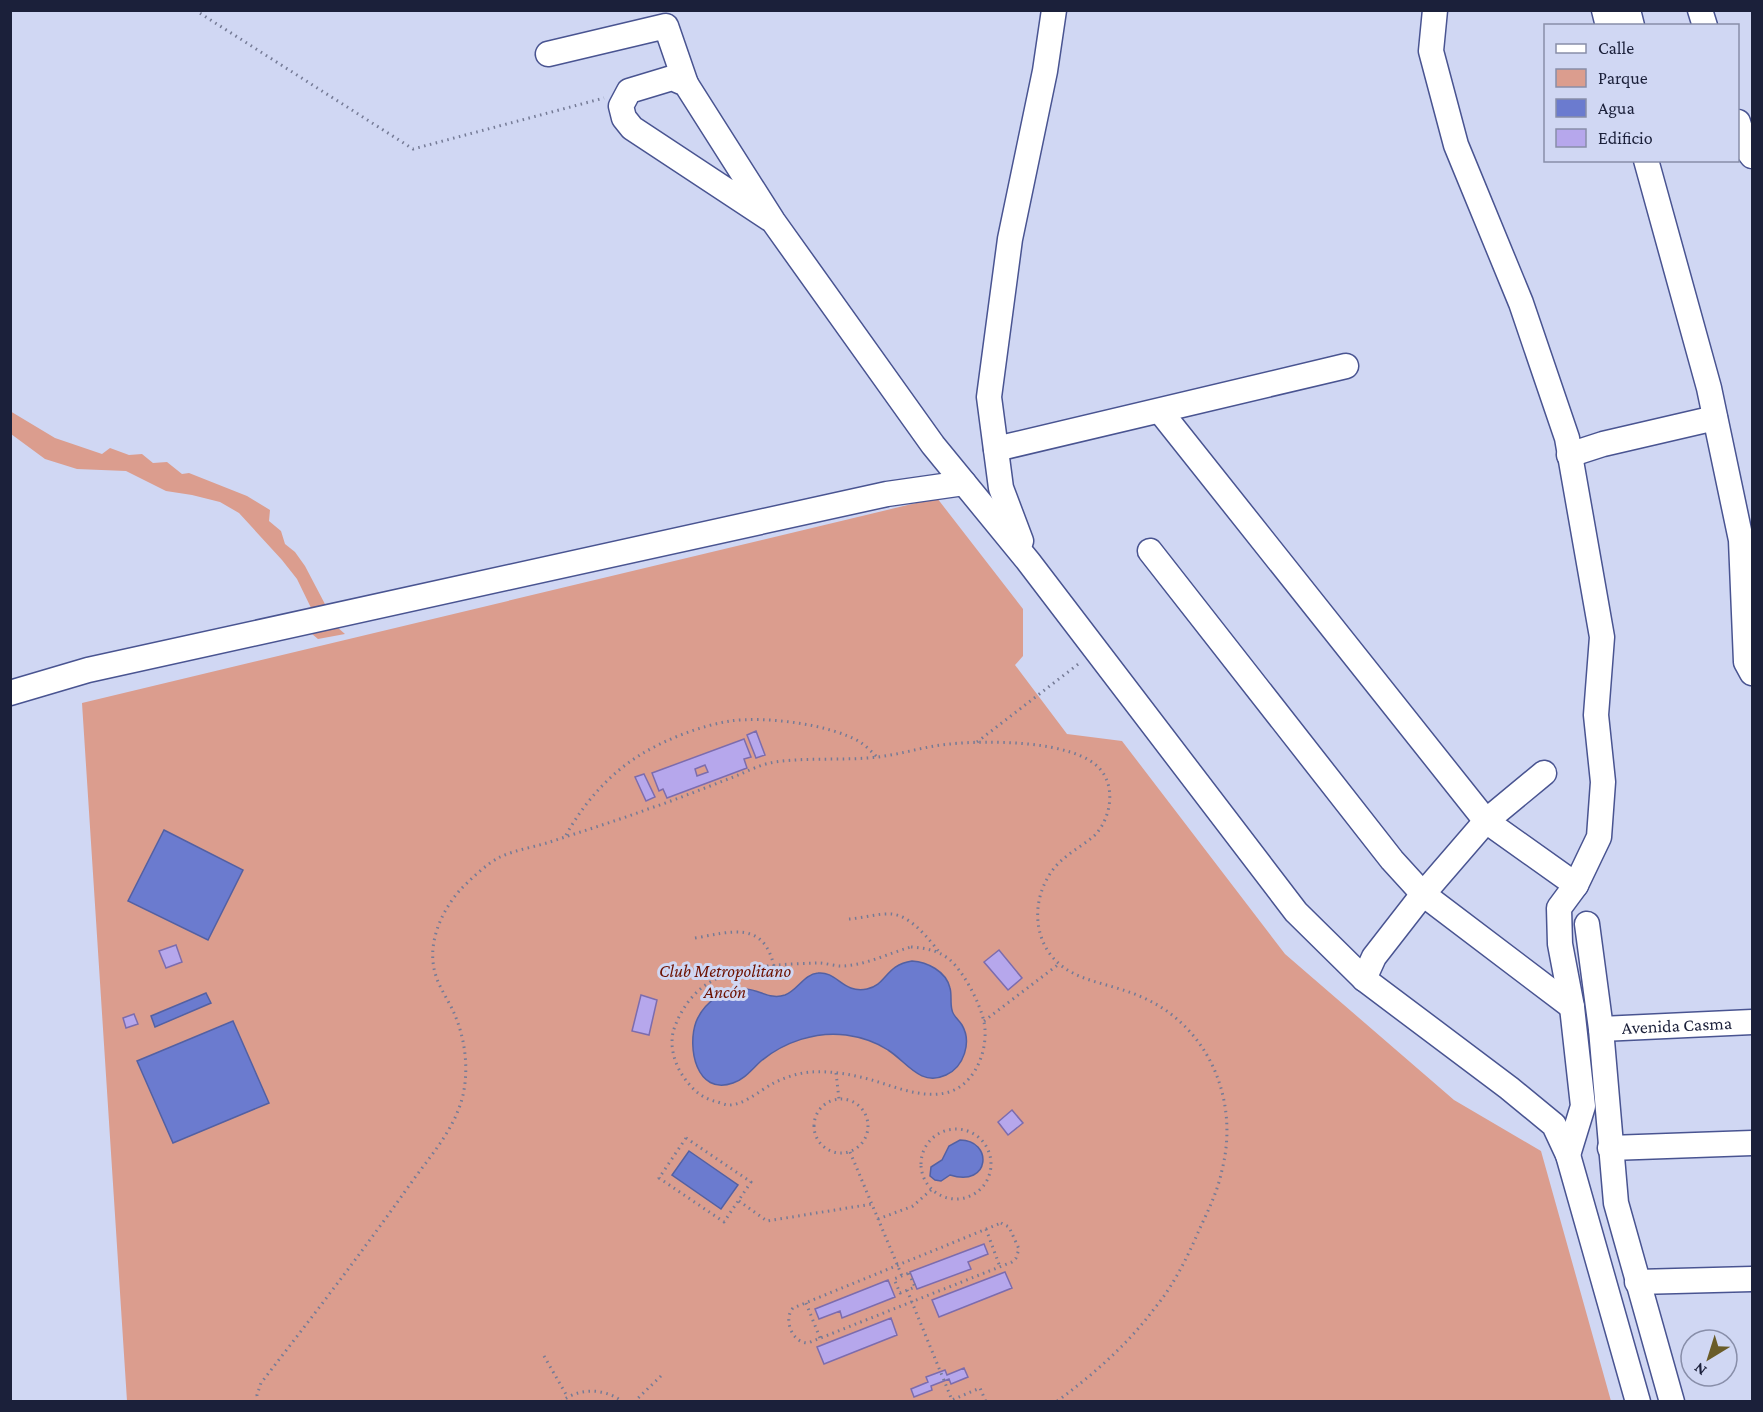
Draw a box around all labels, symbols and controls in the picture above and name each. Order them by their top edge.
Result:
legend [1544,24,1739,162]
text: Calle [1598,38,1634,58]
text: Parque [1598,68,1648,88]
text: Agua [1598,98,1635,118]
text: Edificio [1598,128,1653,148]
park label: Club Metropolitano Ancón [659,961,791,1002]
street label: Avenida Casma [1621,1013,1732,1038]
north arrow [1679,1328,1739,1388]
text: N [1690,1359,1710,1379]

